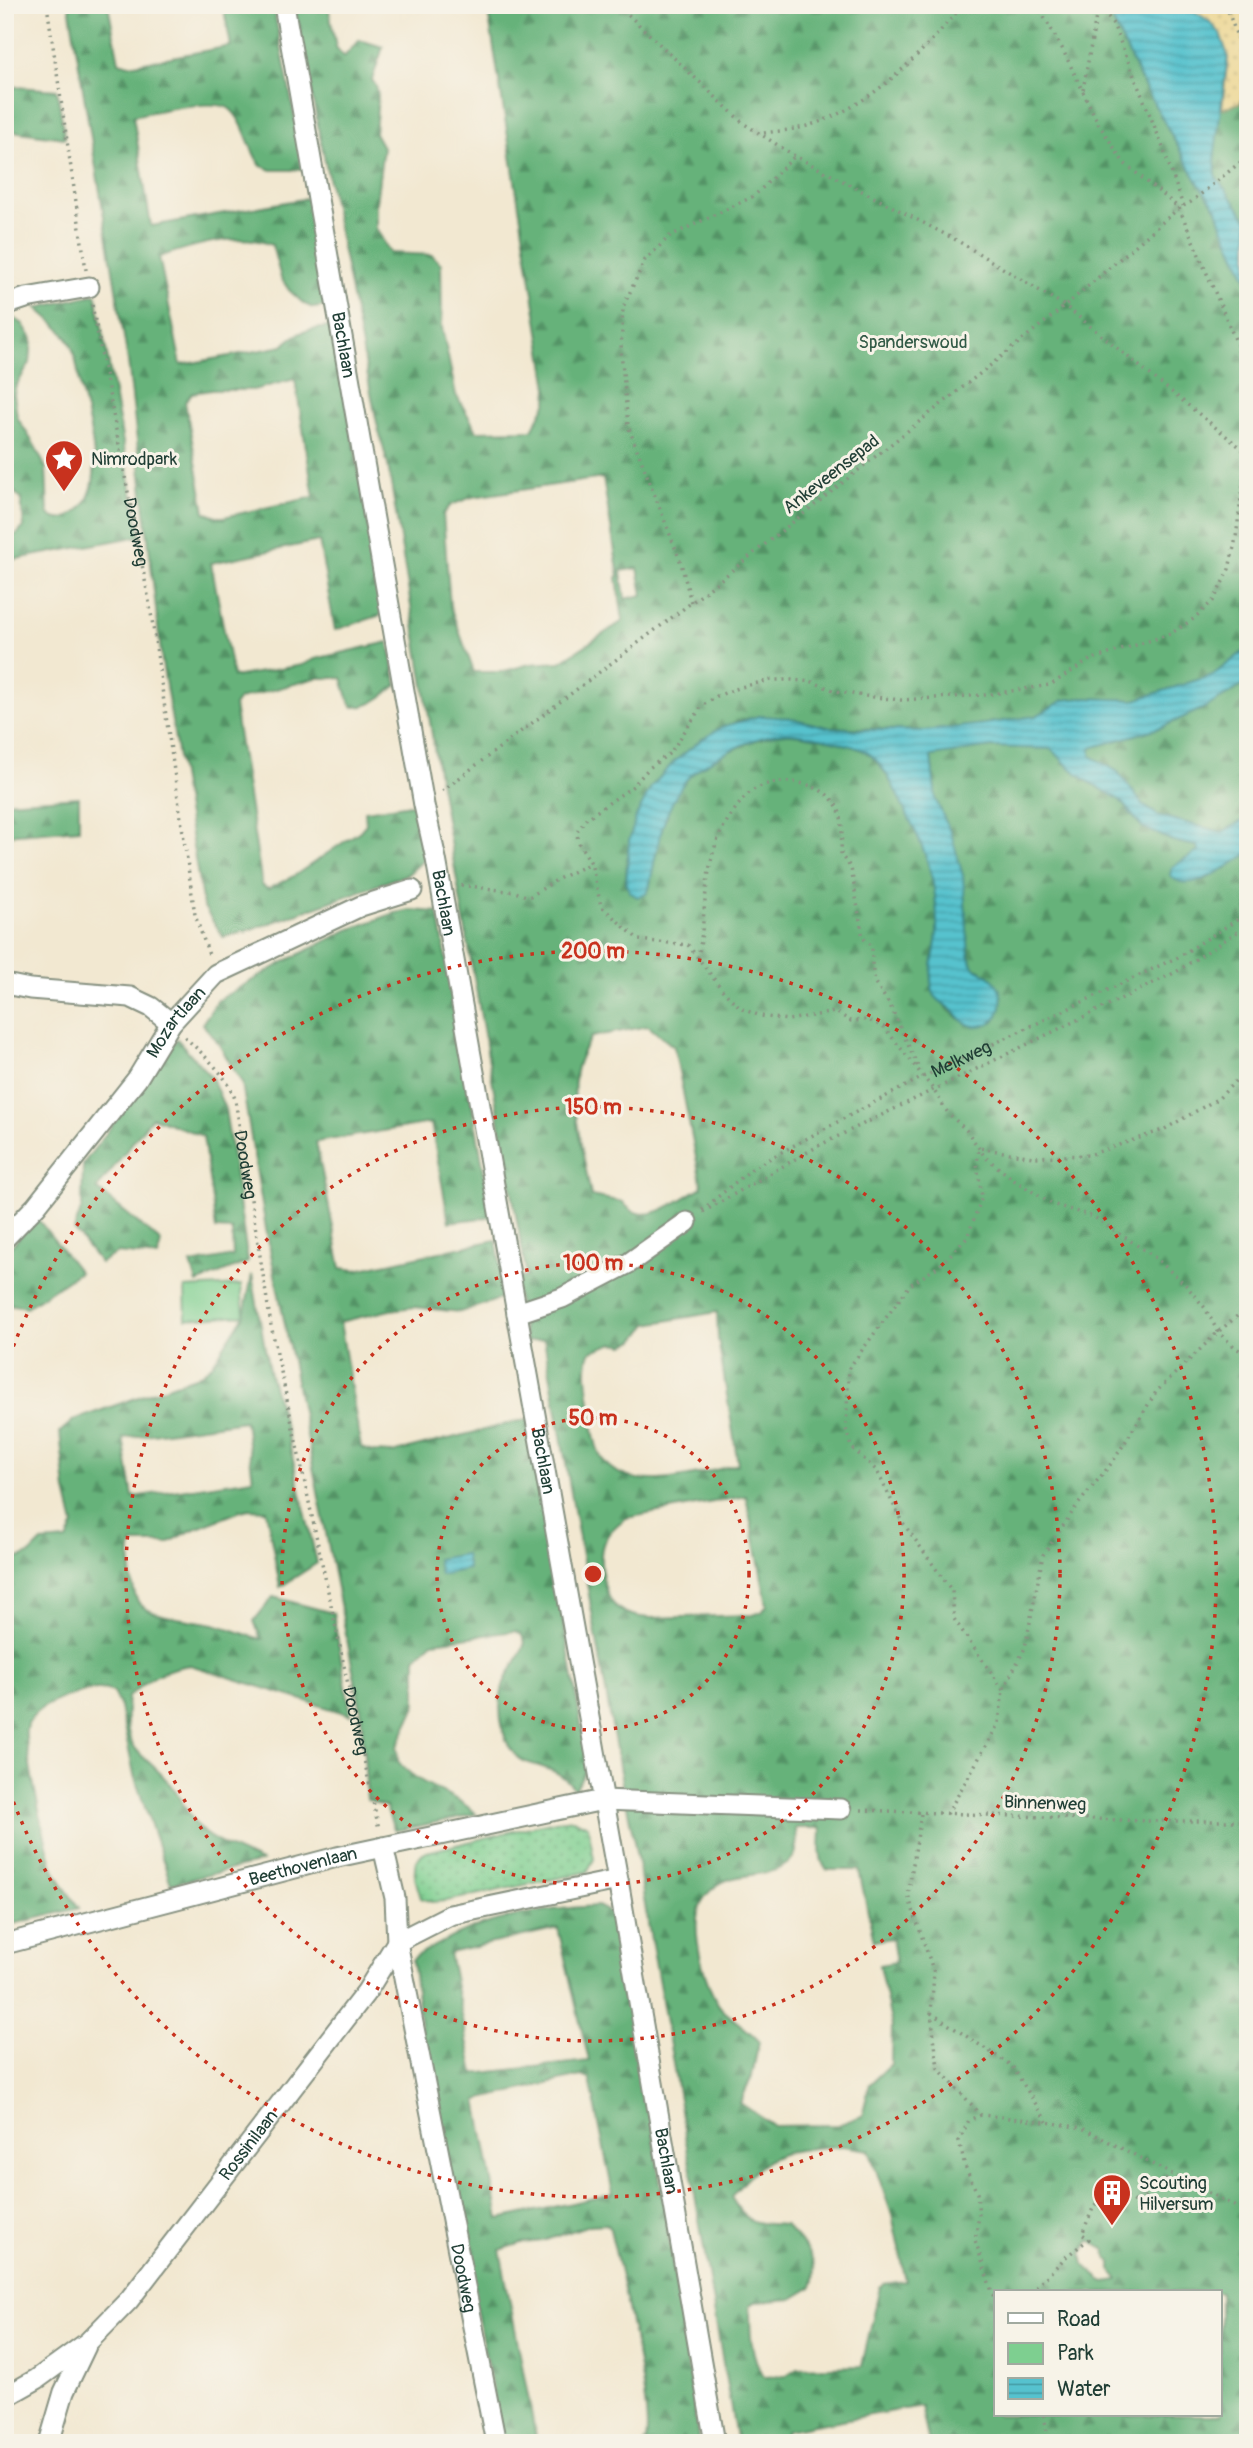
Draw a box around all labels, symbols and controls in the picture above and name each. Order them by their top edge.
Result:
street label: Bachlaan [326,310,360,380]
park label: Spanderswoud [858,331,968,354]
street label: Ankeveensepad [778,430,884,519]
place icon: Nimrodpark [43,438,85,493]
place label: Nimrodpark [91,448,178,471]
street label: Doodweg [117,496,153,568]
street label: Bachlaan [426,868,461,938]
text: 200 m [561,938,625,965]
street label: Mozartlaan [141,982,211,1062]
street label: Melkweg [928,1036,995,1084]
text: 150 m [564,1094,622,1121]
street label: Doodweg [228,1129,262,1201]
text: 100 m [563,1250,623,1277]
text: 50 m [569,1405,618,1432]
street label: Bachlaan [526,1426,560,1496]
centre of rings [581,1562,605,1586]
street label: Doodweg [337,1684,374,1757]
street label: Binnenweg [1003,1791,1087,1816]
street label: Beethovenlaan [247,1842,359,1892]
street label: Rossinilaan [214,2105,283,2185]
street label: Bachlaan [649,2126,683,2196]
building icon: Scouting Hilversum [1091,2172,1133,2227]
place label: Scouting Hilversum [1139,2172,1213,2216]
street label: Doodweg [445,2242,481,2315]
legend [994,2290,1222,2416]
text: Road [1057,2306,1101,2333]
text: Park [1057,2340,1094,2367]
text: Water [1057,2376,1111,2403]

